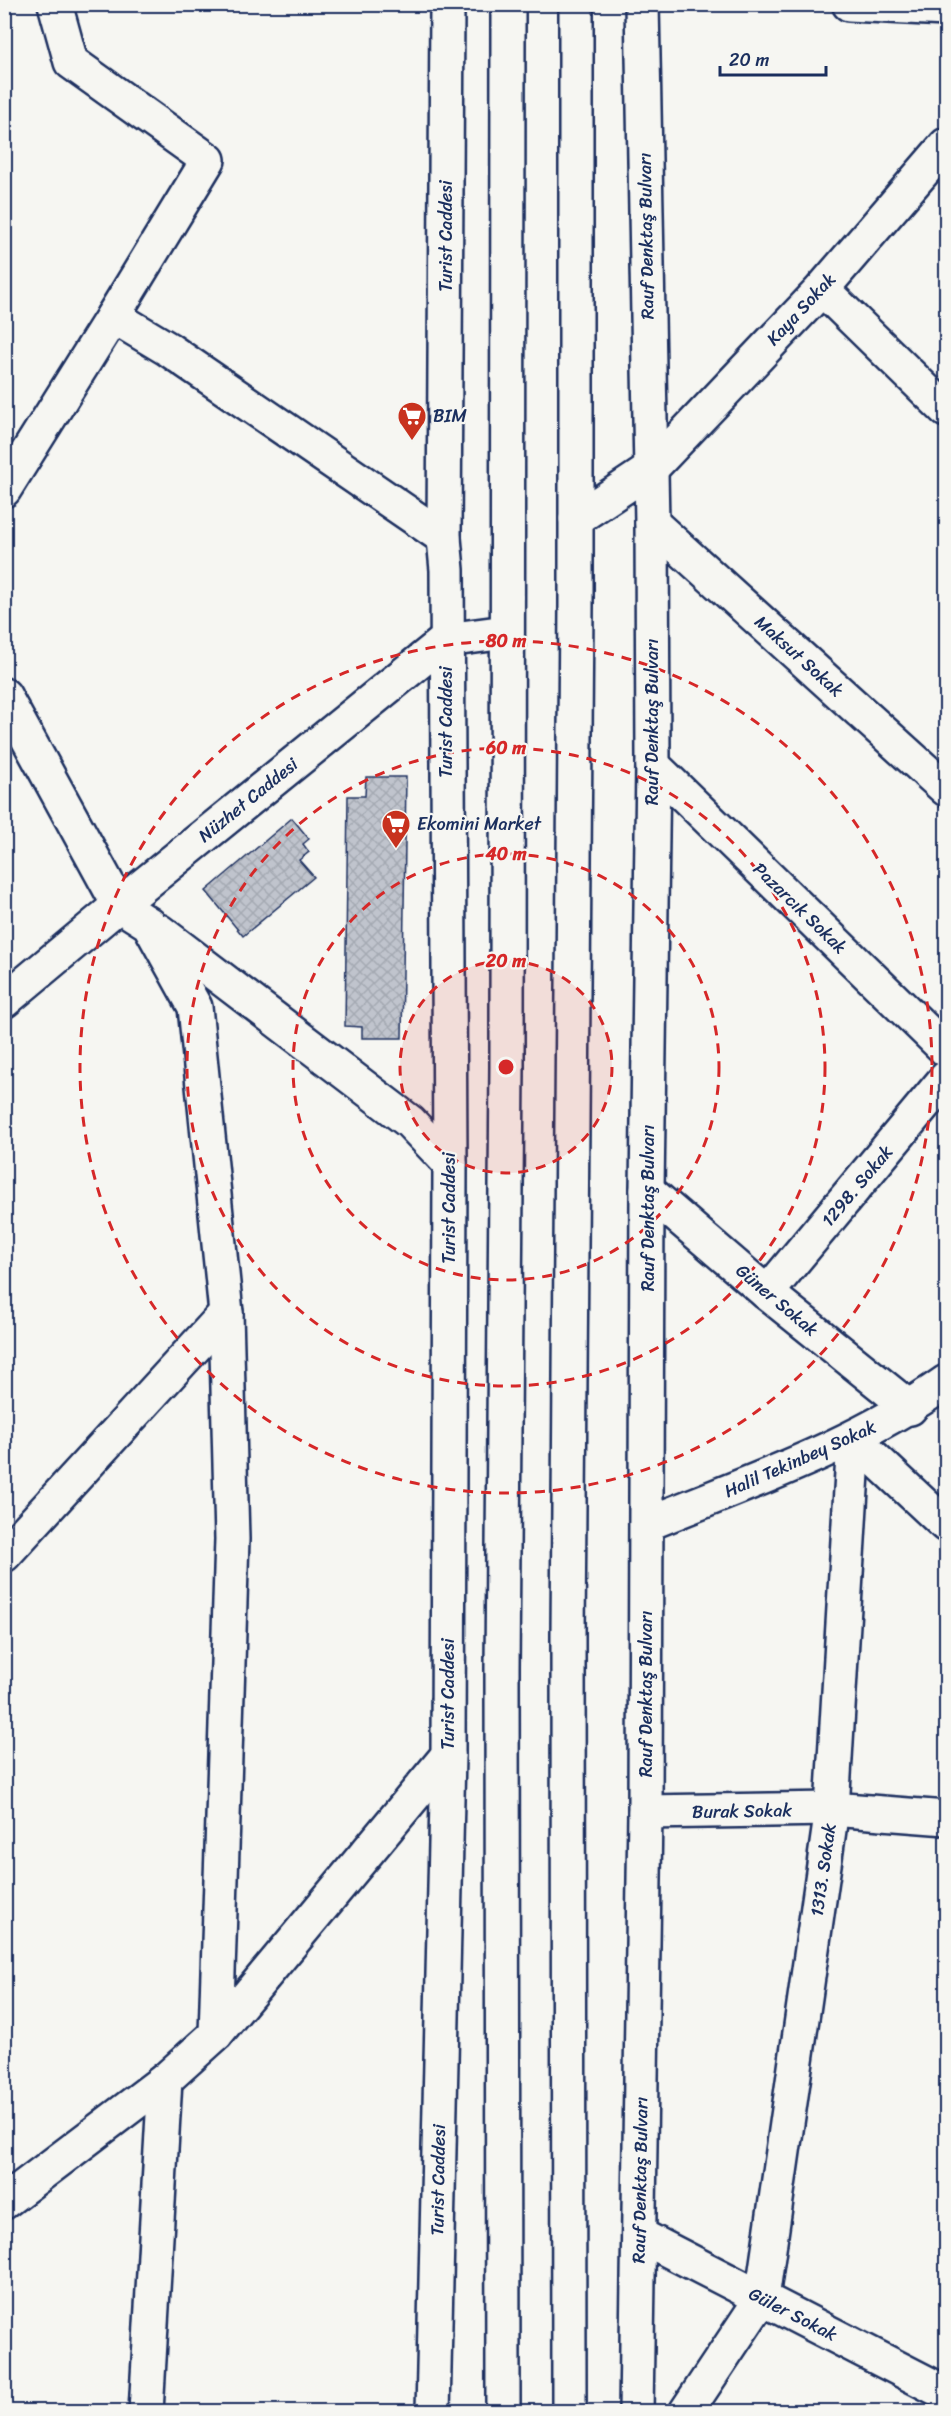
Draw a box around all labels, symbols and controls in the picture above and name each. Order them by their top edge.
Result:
scale bar [720,39,826,77]
text: 20 m [729,44,769,76]
street label: Rauf Denktaş Bulvarı [629,152,663,320]
street label: Turist Caddesi [430,179,462,292]
street label: Kaya Sokak [758,265,844,353]
supermarket icon: BIM [396,400,428,442]
place label: BIM [433,400,467,432]
street label: Maksut Sokak [747,607,851,705]
text: 80 m [485,625,527,657]
street label: Rauf Denktaş Bulvarı [636,639,668,805]
street label: Turist Caddesi [430,665,462,778]
text: 60 m [485,732,526,764]
street label: Nüzhet Caddesi [191,749,306,851]
supermarket icon: Ekomini Market [380,808,412,850]
place label: Ekomini Market [417,808,542,840]
text: 40 m [484,838,527,870]
street label: Pazarcık Sokak [745,854,855,962]
text: 20 m [485,945,526,977]
centre of rings [496,1057,516,1077]
street label: Rauf Denktaş Bulvarı [632,1125,664,1291]
street label: 1298. Sokak [813,1138,901,1234]
street label: Turist Caddesi [433,1151,465,1264]
street label: Güner Sokak [728,1255,826,1345]
street label: Halil Tekinbey Sokak [719,1411,882,1507]
street label: Rauf Denktaş Bulvarı [630,1611,662,1777]
street label: Turist Caddesi [432,1637,464,1750]
street label: Burak Sokak [692,1794,793,1828]
street label: 1313. Sokak [801,1821,845,1919]
street label: Rauf Denktaş Bulvarı [623,2096,657,2264]
street label: Turist Caddesi [421,2123,455,2236]
street label: Güler Sokak [743,2278,843,2350]

